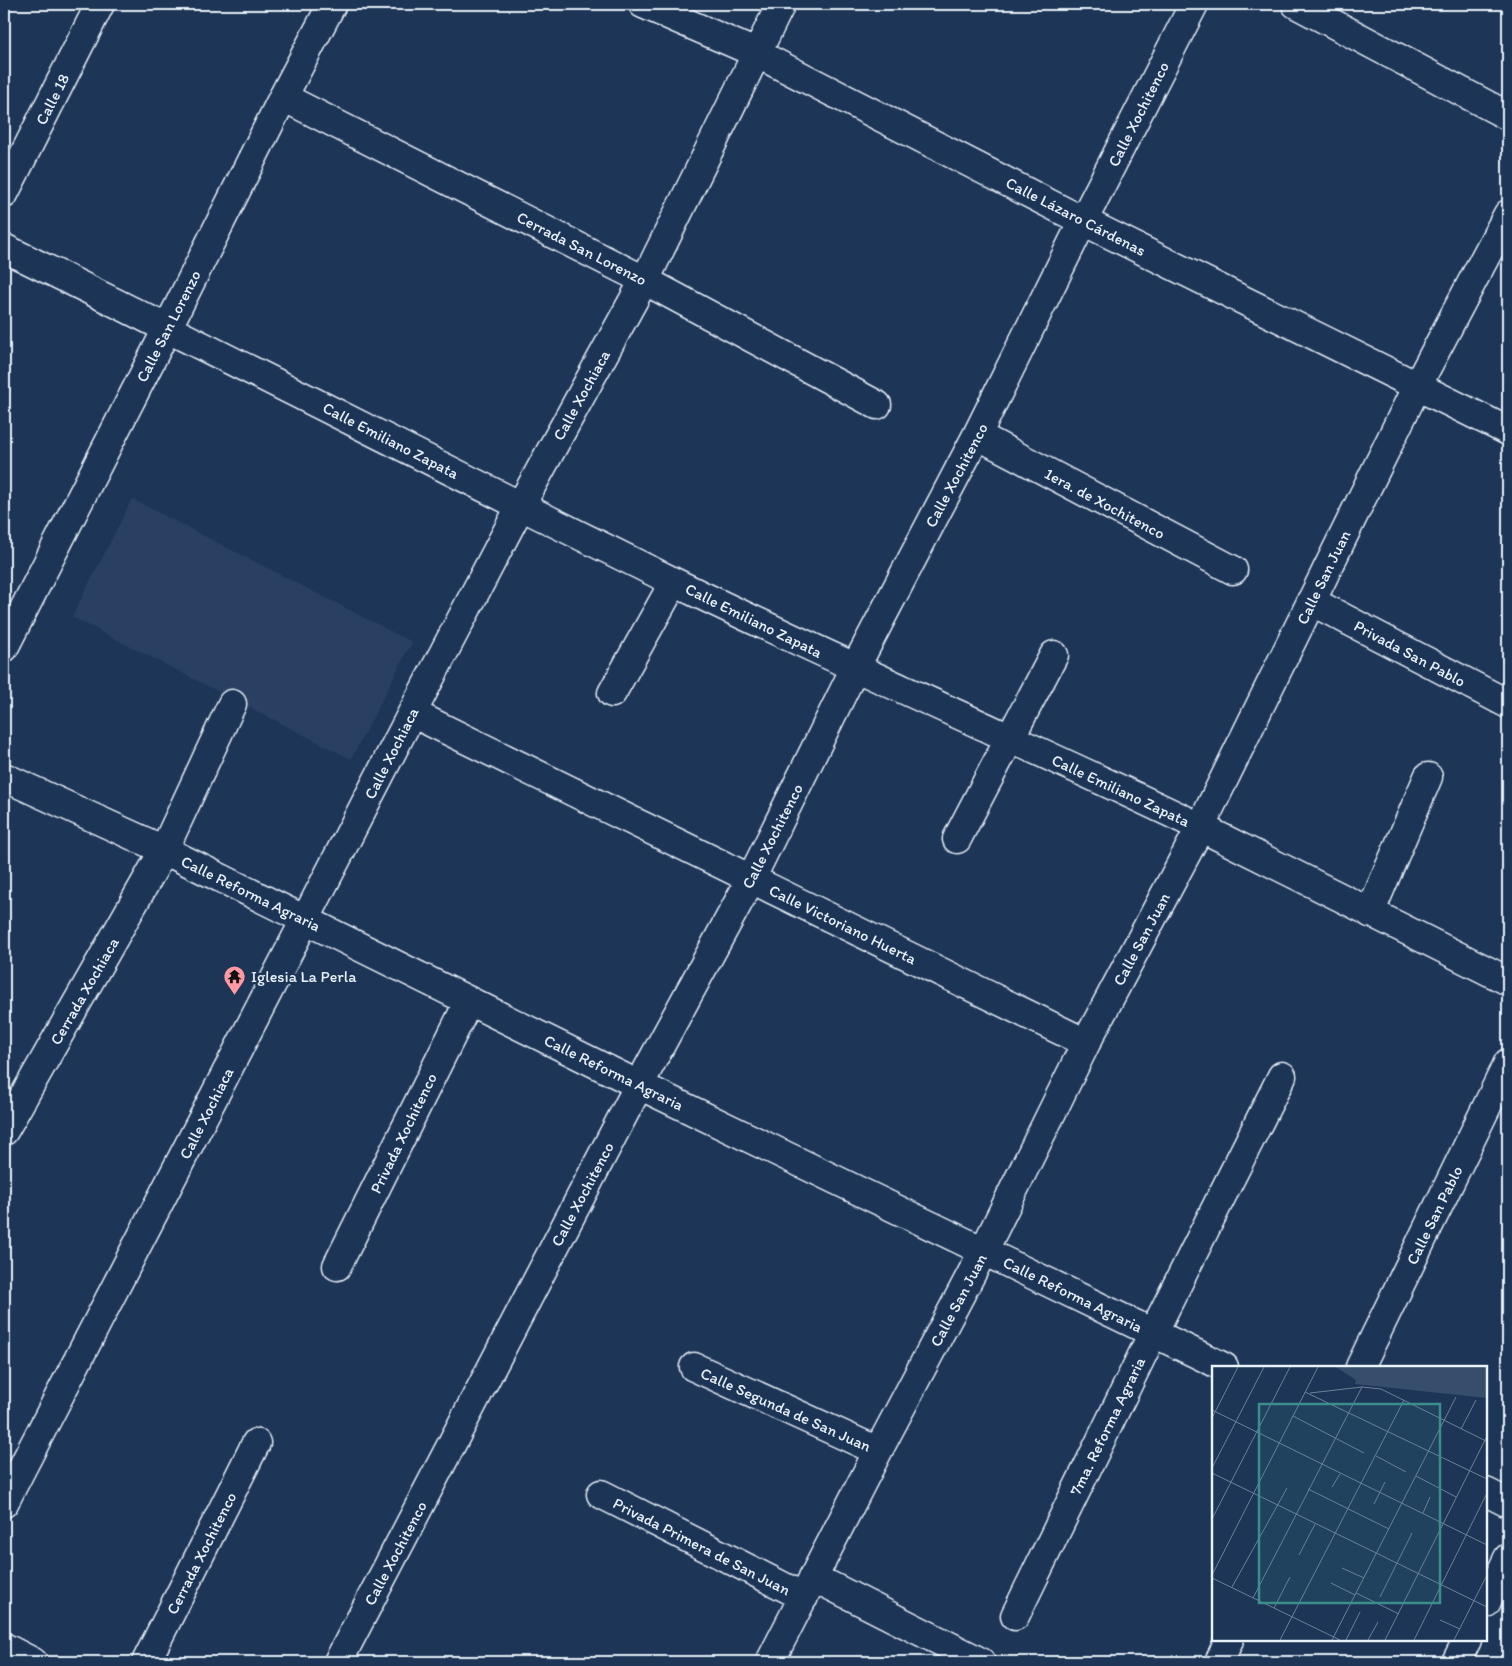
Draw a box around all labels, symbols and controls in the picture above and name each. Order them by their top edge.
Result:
street label: Calle Xochitenco [1104,59,1173,170]
street label: Calle 18 [31,70,74,128]
street label: Calle Lázaro Cárdenas [1003,173,1149,260]
street label: Cerrada San Lorenzo [514,207,650,289]
street label: Calle San Lorenzo [132,267,205,385]
street label: Calle Xochiaca [549,346,614,444]
street label: Calle Emiliano Zapata [320,398,463,483]
street label: Calle Xochitenco [921,420,992,531]
street label: 1era. de Xochitenco [1041,464,1168,543]
street label: Calle San Juan [1292,527,1354,627]
street label: Calle Emiliano Zapata [682,579,826,662]
street label: Privada San Pablo [1351,616,1469,691]
street label: Calle Xochiaca [360,704,423,802]
street label: Calle Emiliano Zapata [1049,750,1193,831]
street label: Calle Xochitenco [738,781,807,892]
street label: Calle Reforma Agraria [178,851,324,935]
street label: Calle Victoriano Huerta [766,880,920,969]
street label: Calle San Juan [1109,890,1174,989]
street label: Cerrada Xochiaca [46,934,123,1048]
temple icon: Iglesia La Perla [223,964,247,995]
place label: Iglesia La Perla [251,967,357,986]
street label: Calle Reforma Agraria [541,1030,687,1114]
street label: Calle Xochiaca [175,1064,238,1162]
street label: Privada Xochitenco [366,1070,441,1197]
street label: Calle Xochitenco [547,1139,618,1250]
street label: Calle San Pablo [1402,1163,1467,1268]
street label: Calle San Juan [926,1251,991,1350]
street label: Calle Reforma Agraria [1000,1252,1146,1336]
street label: 7ma. Reforma Agraria [1066,1353,1150,1499]
street label: Calle Segunda de San Juan [698,1363,874,1456]
inset map [1212,1366,1487,1641]
street label: Cerrada Xochitenco [162,1489,241,1618]
street label: Privada Primera de San Juan [610,1493,794,1600]
street label: Calle Xochitenco [360,1498,431,1609]

